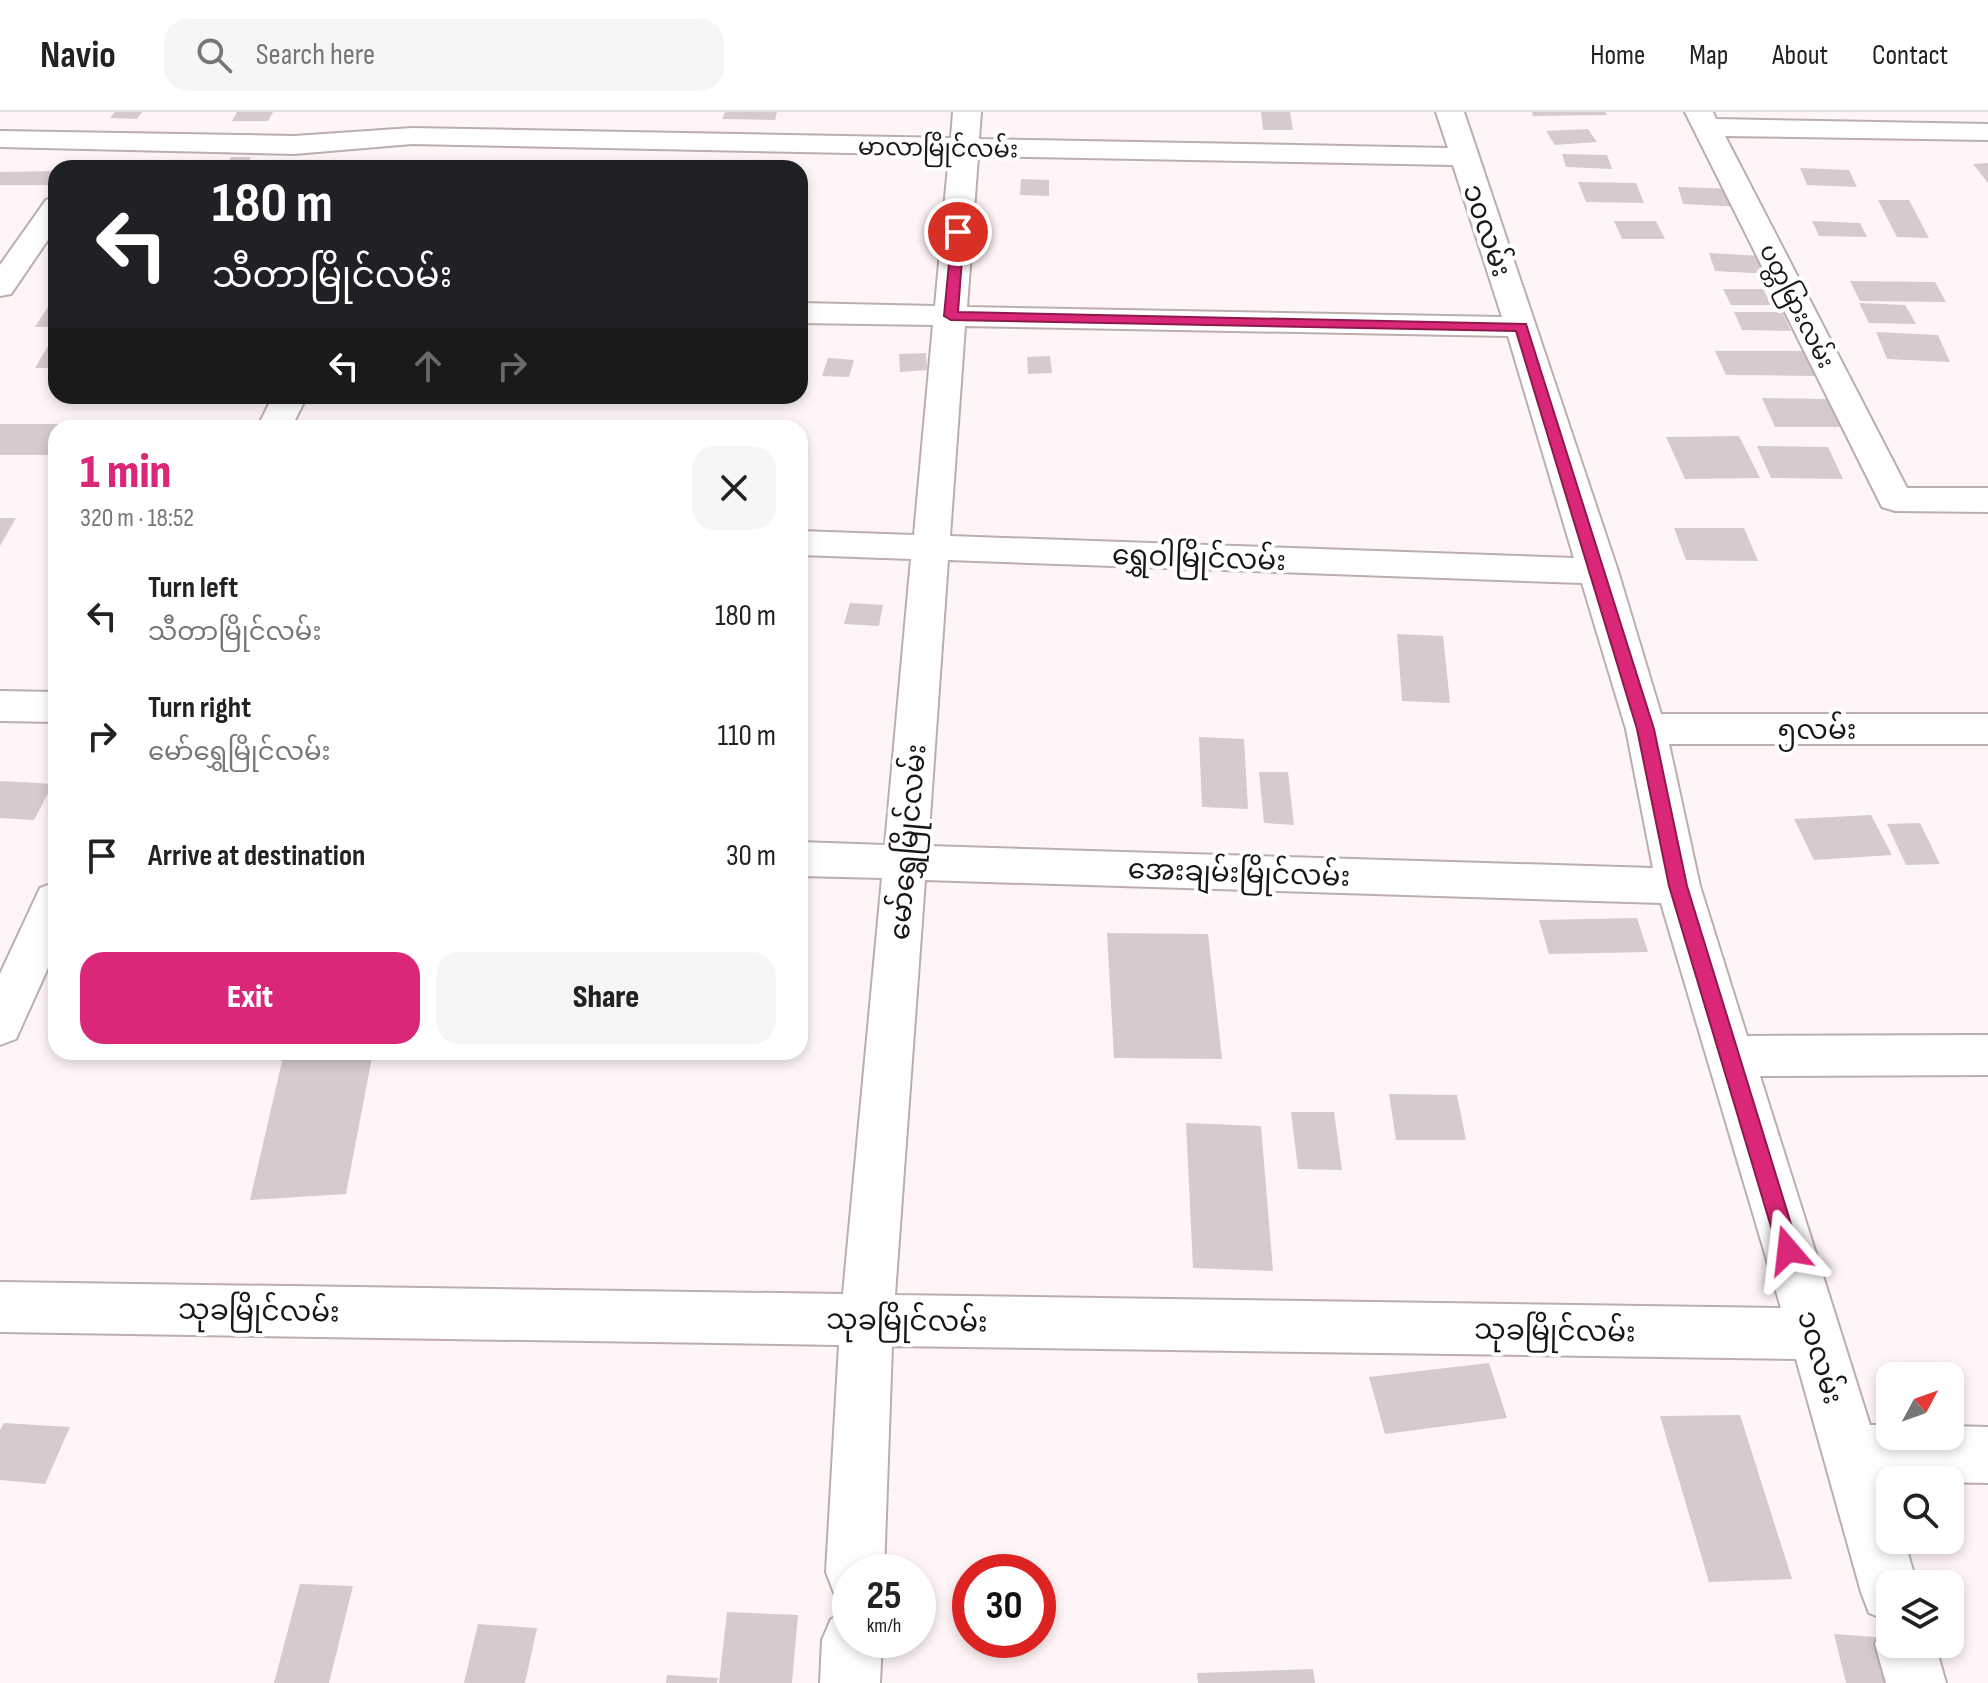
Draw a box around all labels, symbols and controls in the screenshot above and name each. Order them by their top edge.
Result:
search box [164,19,724,91]
text: Navio [40,33,116,78]
icon: search [192,33,236,77]
text: Search here [256,37,375,73]
text: Home [1590,39,1645,72]
text: Map [1689,39,1728,72]
text: About [1772,39,1828,72]
text: Contact [1872,39,1948,72]
street label: မာလာမြိုင်လမ်း [858,131,1018,168]
text: 180 m [212,171,333,238]
street label: ၁၀လမ်း [1455,179,1521,281]
icon: left [80,192,184,296]
pin [924,198,992,266]
icon: arrive [936,210,980,254]
street label: ပတ္တမြားလမ်း [1749,238,1842,375]
text: သီတာမြိုင်လမ်း [212,255,452,298]
icon: left [322,344,366,388]
icon: ahead [406,344,450,388]
icon: right [490,344,534,388]
text: 1 min [80,444,171,501]
button: close [692,446,776,530]
text: 320 m · 18:52 [80,503,194,534]
street label: ရွှေဝါမြိုင်လမ်း [1111,536,1287,583]
text: Turn left [148,570,238,606]
icon: left [80,594,124,638]
text: 180 m [715,598,776,634]
text: သီတာမြိုင်လမ်း [148,617,321,648]
text: Turn right [148,690,251,726]
street label: ၅လမ်း [1777,711,1857,752]
icon: right [80,714,124,758]
text: 110 m [718,718,776,754]
text: မော်ရွှေမြိုင်လမ်း [148,737,331,768]
street label: မော်ရွှေမြိုင်လမ်း [881,743,938,942]
icon: arrive [80,834,124,878]
text: Arrive at destination [148,838,365,874]
text: 30 m [726,838,776,874]
street label: အေးချမ်းမြိုင်လမ်း [1127,850,1351,899]
button: Exit [80,952,420,1044]
button: Share [436,952,776,1044]
position arrow [1746,1208,1830,1292]
street label: သုခမြိုင်လမ်း [178,1291,340,1334]
street label: သုခမြိုင်လမ်း [826,1301,988,1344]
street label: ၁၀လမ်း [1790,1306,1852,1408]
street label: သုခမြိုင်လမ်း [1474,1311,1636,1354]
north arrow [1876,1362,1964,1450]
map controls [1876,1362,1964,1658]
button: search [1876,1466,1964,1554]
speed limit sign: 30 [952,1554,1056,1658]
button: layers [1876,1570,1964,1658]
text: 25 [866,1572,902,1620]
text: km/h [867,1614,901,1638]

